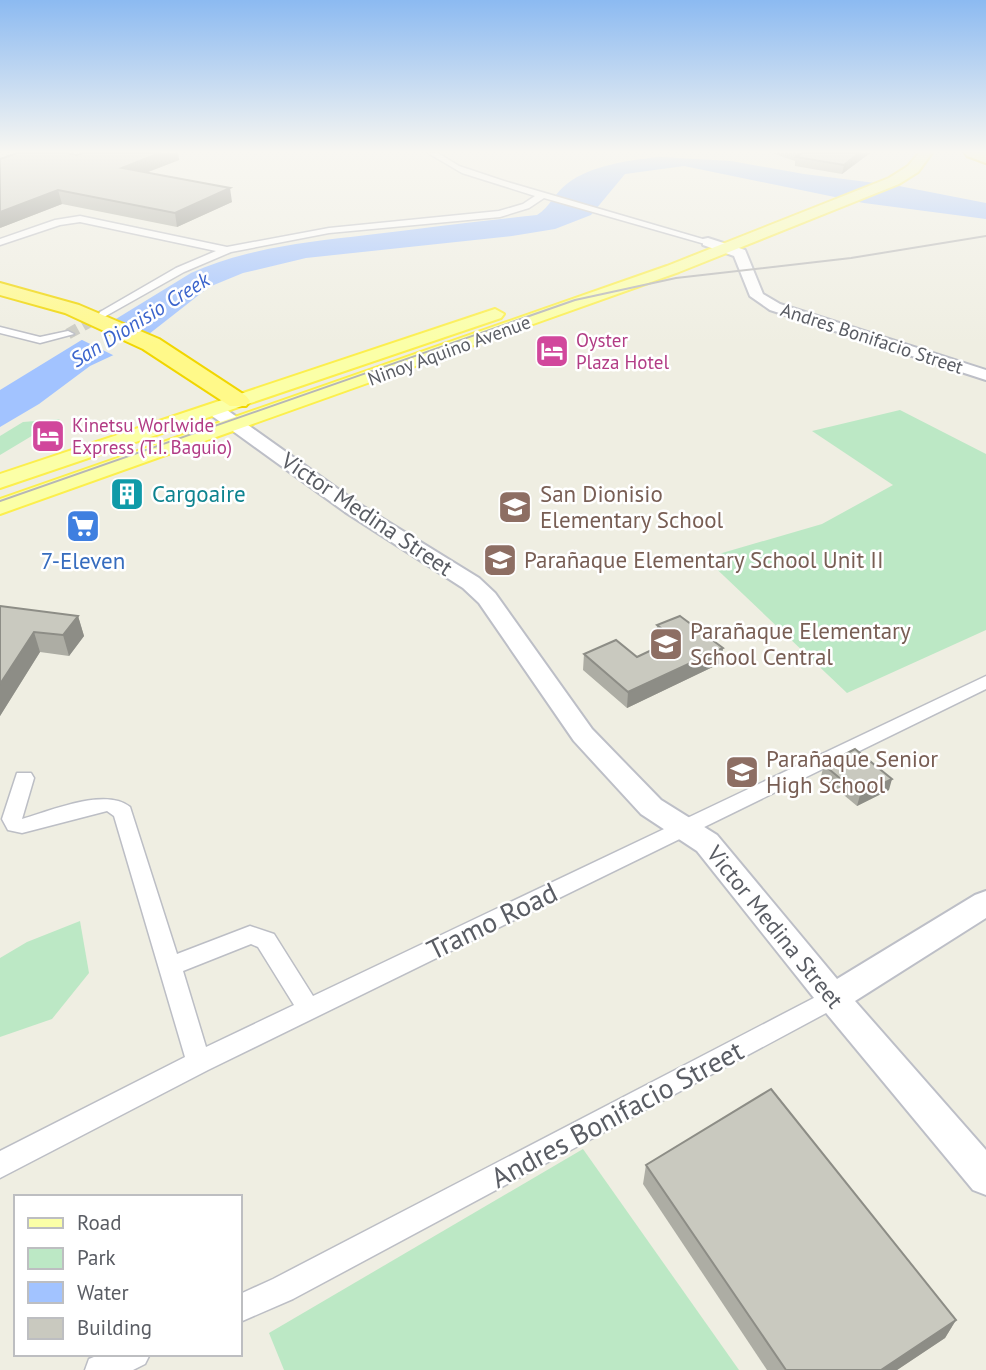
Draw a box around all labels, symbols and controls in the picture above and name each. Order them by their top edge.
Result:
water label: San Dionisio Creek [65,265,216,373]
street label: Andres Bonifacio Street [778,297,967,379]
street label: Ninoy Aquino Avenue [364,309,534,391]
place label: Oyster Plaza Hotel [576,328,669,374]
hotel icon: Oyster Plaza Hotel [533,332,571,370]
place label: Kinetsu Worlwide Express (T.I. Baguio) [72,413,232,459]
hotel icon: Kinetsu Worlwide Express (T.I. Baguio) [29,417,67,455]
street label: Victor Medina Street [275,445,459,582]
building icon: Cargoaire [108,475,146,513]
place label: Cargoaire [152,479,246,508]
place label: San Dionisio Elementary School [540,479,724,534]
school or university icon: San Dionisio Elementary School [496,488,534,526]
supermarket icon: 7-Eleven [64,507,102,545]
school or university icon: Parañaque Elementary School Unit II [481,541,519,579]
place label: Parañaque Elementary School Unit II [524,545,884,574]
place label: 7-Eleven [41,546,125,575]
place label: Parañaque Elementary School Central [690,616,911,671]
school or university icon: Parañaque Elementary School Central [647,625,685,663]
place label: Parañaque Senior High School [766,744,938,799]
school or university icon: Parañaque Senior High School [723,753,761,791]
street label: Victor Medina Street [700,839,850,1014]
street label: Tramo Road [421,873,563,968]
street label: Andres Bonifacio Street [484,1031,750,1196]
legend [14,1195,242,1356]
text: Road [77,1209,121,1236]
text: Park [77,1244,116,1271]
text: Water [77,1279,129,1306]
text: Building [77,1314,152,1341]

